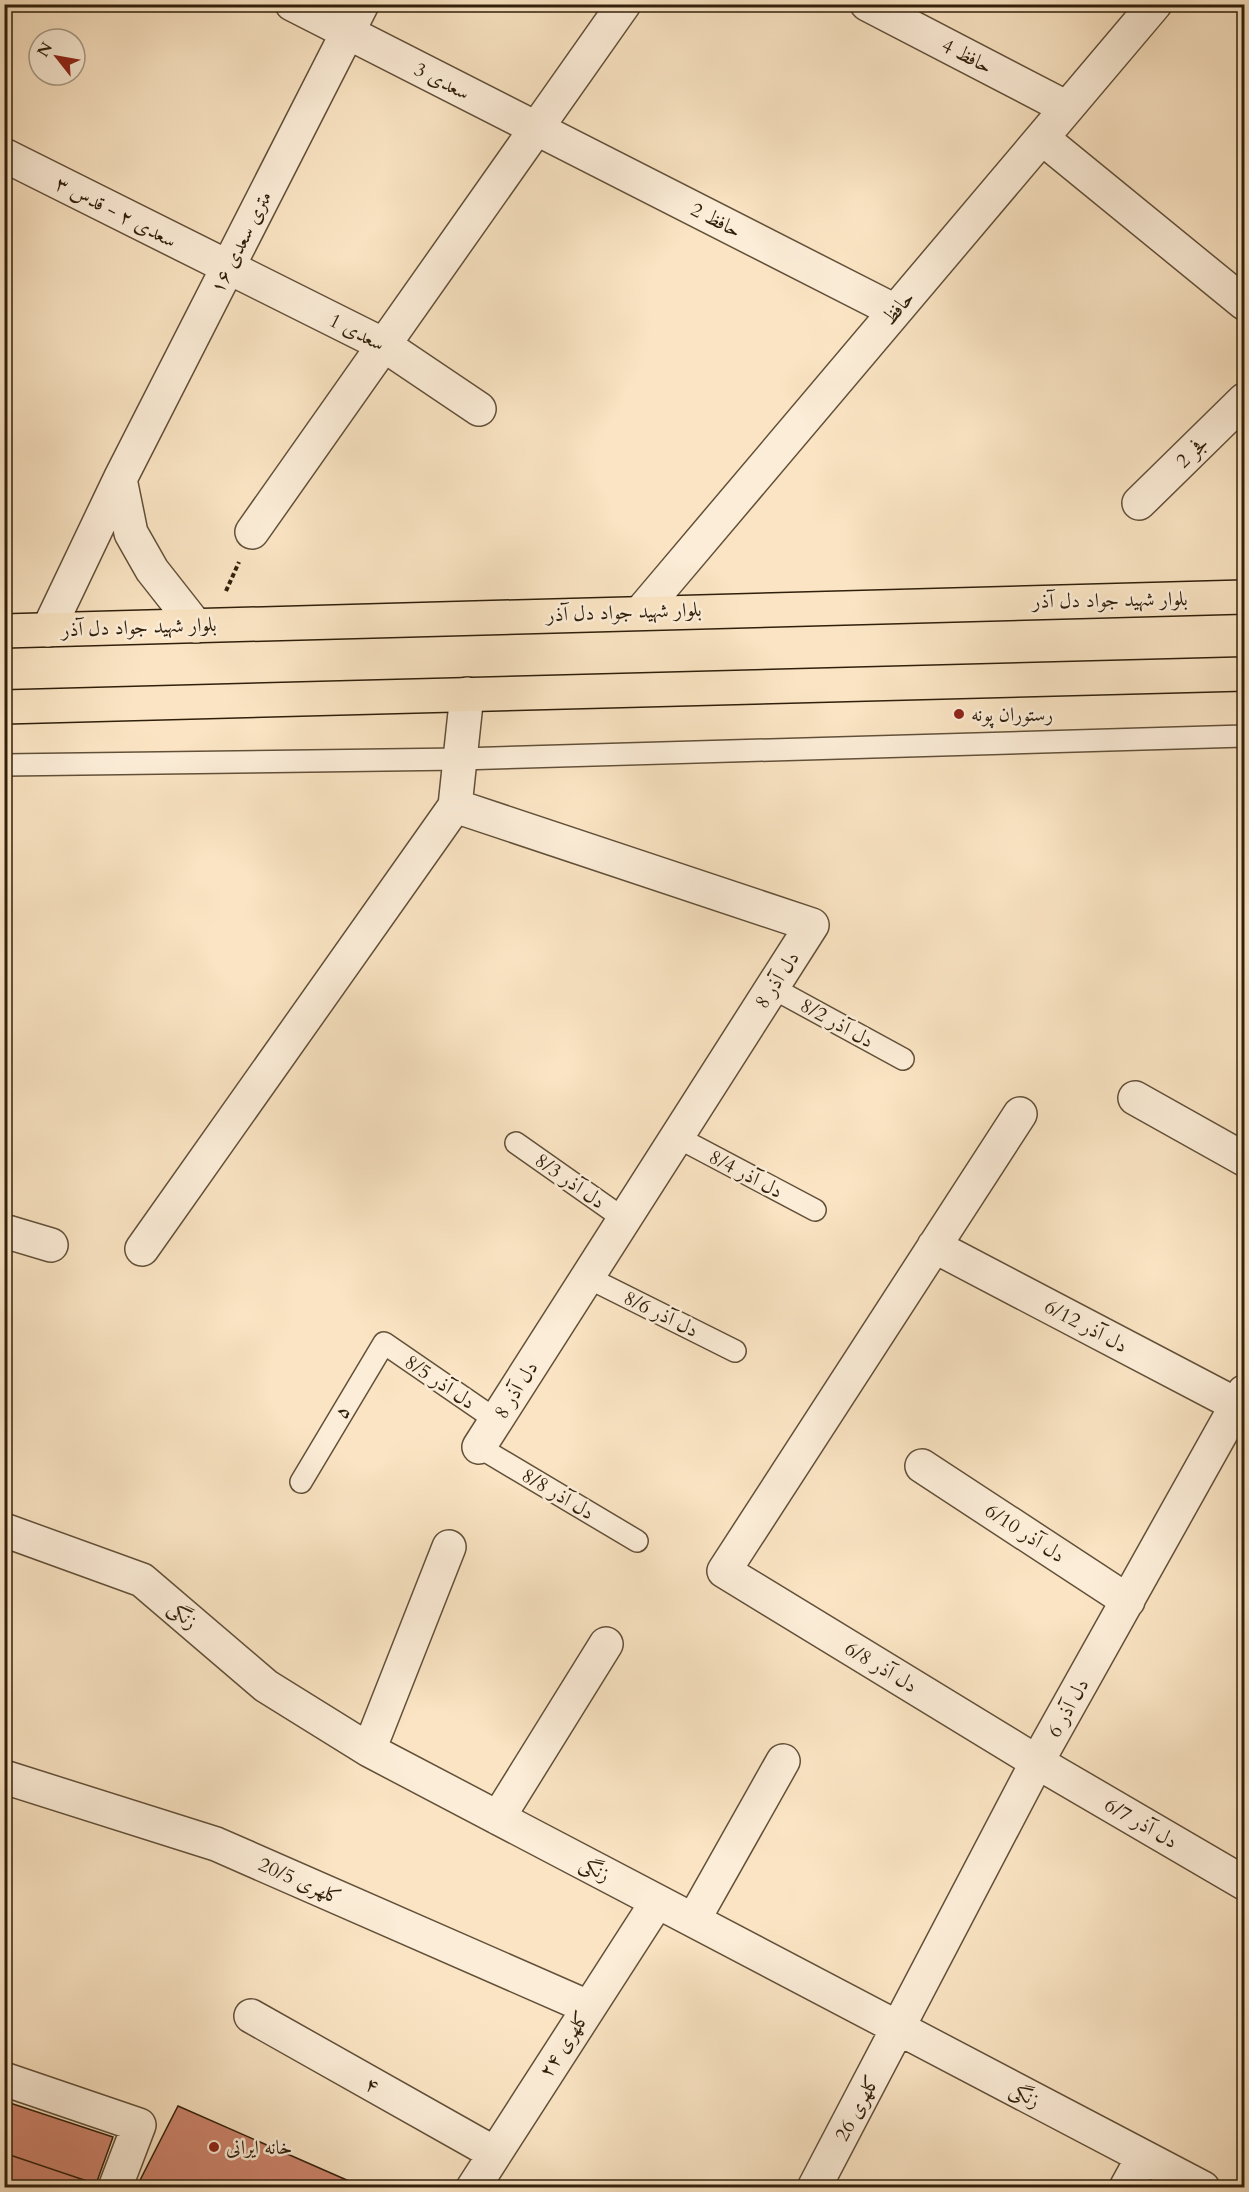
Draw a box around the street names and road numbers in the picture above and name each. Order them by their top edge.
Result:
street label: حافظ 4 [937,32,997,80]
street label: سعدی 3 [410,56,474,106]
street label: سعدی ۲ - قدس ۳ [51,170,181,254]
street label: ۱۶ متری سعدی [204,186,278,298]
street label: حافظ 2 [686,196,746,244]
street label: حافظ [876,285,920,331]
street label: سعدی 1 [325,307,389,357]
street label: فجر 2 [1170,430,1214,474]
street label: بلوار شهید جواد دل آذر [1030,585,1188,615]
street label: بلوار شهید جواد دل آذر [544,596,702,628]
street label: بلوار شهید جواد دل آذر [59,611,217,643]
street label: دل آذر 8 [748,946,806,1014]
street label: دل آذر 8/2 [795,992,879,1054]
street label: دل آذر 8/4 [704,1143,788,1205]
street label: دل آذر 8/3 [529,1147,611,1215]
street label: دل آذر 8/6 [619,1284,703,1344]
street label: دل آذر 6/12 [1040,1293,1132,1359]
street label: دل آذر 8/5 [399,1348,481,1416]
street label: دل آذر 8 [488,1356,544,1424]
street label: ۵ [327,1400,357,1424]
street label: دل آذر 8/8 [517,1462,599,1526]
street label: دل آذر 6/10 [980,1497,1070,1569]
street label: زنگی [162,1595,204,1635]
street label: دل آذر 6/8 [840,1635,922,1699]
street label: دل آذر 6 [1041,1674,1095,1742]
street label: دل آذر 6/7 [1100,1791,1182,1855]
street label: زنگی [575,1850,615,1888]
street label: کلهری 20/5 [254,1851,346,1911]
street label: کلهری ۲۴ [532,2005,596,2083]
street label: ۴ [360,2070,384,2100]
street label: کلهری 26 [828,2070,886,2146]
street label: زنگی [1005,2076,1045,2114]

